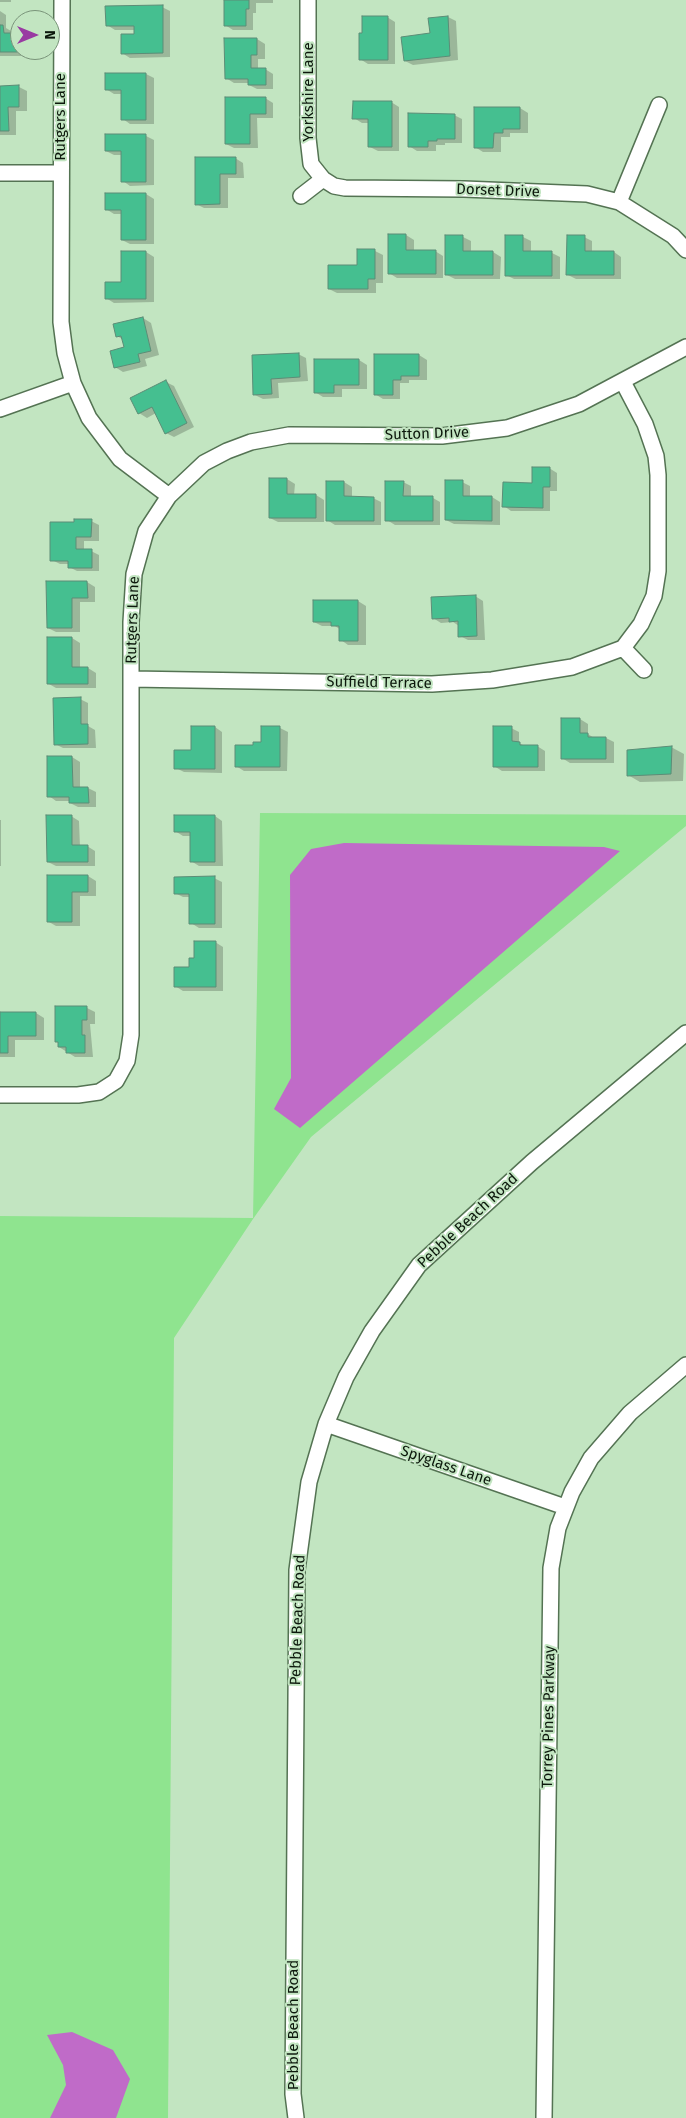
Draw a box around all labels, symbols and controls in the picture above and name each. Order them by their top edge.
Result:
north arrow [10,10,60,60]
text: N [41,30,58,40]
street label: Yorkshire Lane [300,42,318,142]
street label: Rutgers Lane [52,73,70,161]
street label: Dorset Drive [456,181,540,201]
street label: Sutton Drive [385,424,469,444]
street label: Rutgers Lane [122,576,144,664]
street label: Suffield Terrace [326,673,432,693]
street label: Pebble Beach Road [414,1170,522,1272]
street label: Spyglass Lane [398,1442,494,1490]
street label: Pebble Beach Road [287,1554,309,1686]
street label: Torrey Pines Parkway [539,1646,559,1788]
street label: Pebble Beach Road [285,1960,303,2090]

